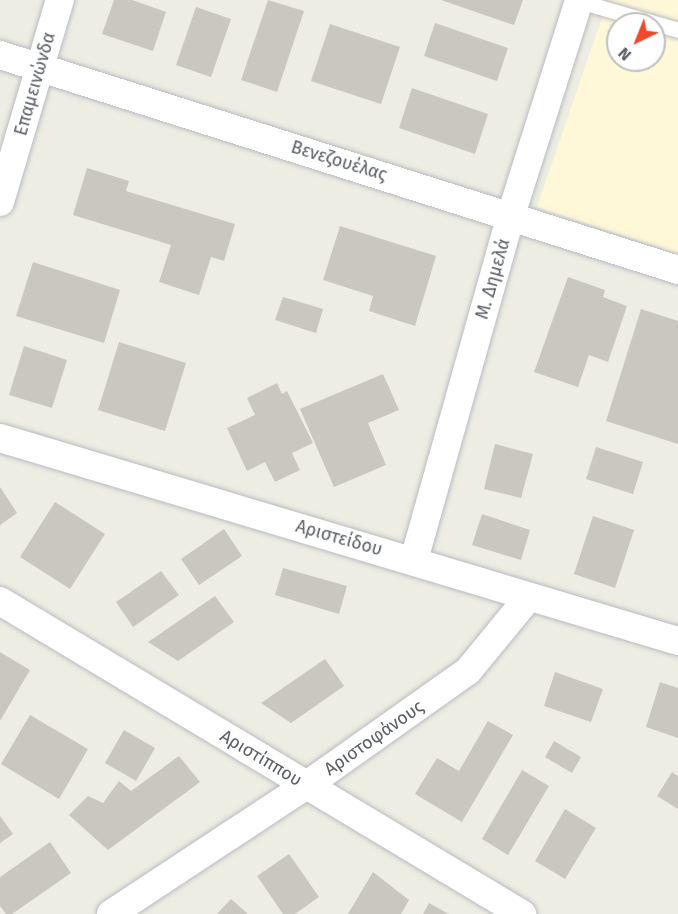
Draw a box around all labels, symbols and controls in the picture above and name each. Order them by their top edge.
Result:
north arrow [606,12,666,72]
street label: Επαμεινώνδα [10,30,60,138]
text: N [614,44,635,65]
street label: Βενεζουέλας [288,136,390,186]
street label: Μ. Δημελά [471,236,515,322]
street label: Αριστείδου [293,515,385,561]
street label: Αριστοφάνους [320,696,428,780]
street label: Αριστίππου [216,725,306,791]

